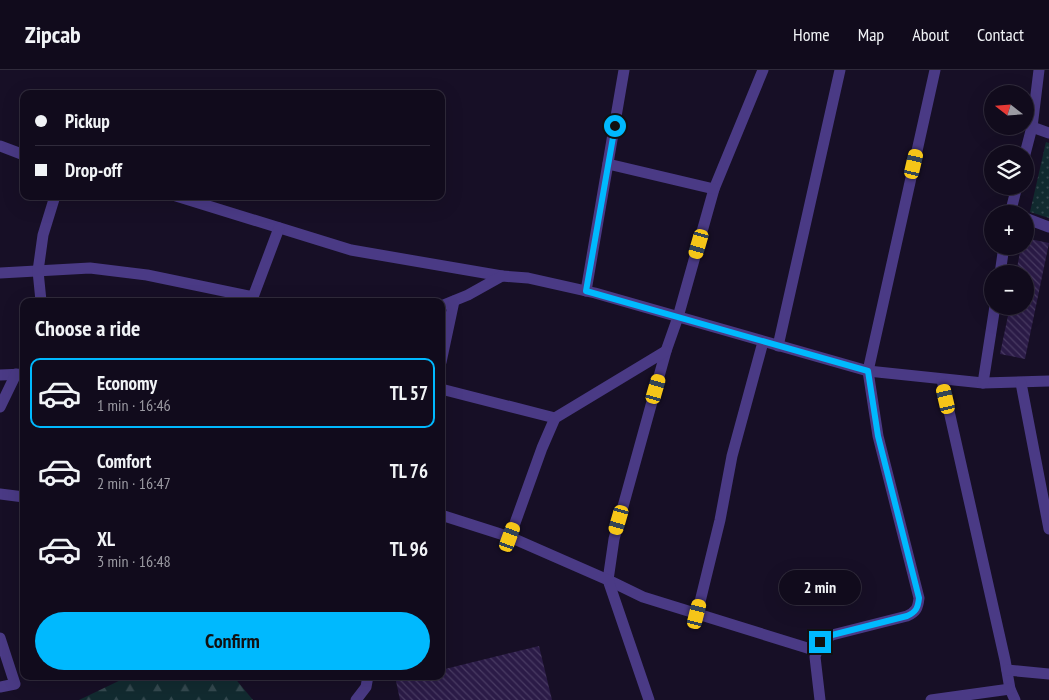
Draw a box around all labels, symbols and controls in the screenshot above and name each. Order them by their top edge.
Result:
text: Zipcab [25,19,81,50]
text: Home [793,23,830,46]
text: Map [858,23,884,46]
text: About [912,23,949,46]
text: Contact [977,23,1024,46]
north arrow [984,85,1034,135]
map controls [984,85,1034,315]
text: Pickup [65,109,110,133]
route start [604,115,626,137]
button: layers [984,145,1034,195]
car [903,148,924,180]
text: Drop-off [65,158,122,182]
button: + [984,205,1034,255]
car [687,228,710,260]
button: − [984,265,1034,315]
text: Choose a ride [35,314,140,342]
icon: car [37,371,82,416]
text: Economy [97,371,157,395]
car [644,373,667,405]
text: TL 57 [390,381,428,405]
car [935,383,956,415]
text: 1 min · 16:46 [97,395,171,415]
icon: car [37,449,82,494]
text: Comfort [97,449,151,473]
text: TL 76 [390,459,428,483]
text: 2 min · 16:47 [97,473,171,493]
car [607,504,630,536]
car [497,520,522,554]
icon: car [37,527,82,572]
text: XL [97,527,115,551]
text: TL 96 [390,537,428,561]
text: 3 min · 16:48 [97,551,171,571]
callout: 2 min [779,570,861,604]
text: 2 min [804,577,836,597]
car [686,598,707,630]
button: Confirm [35,612,430,670]
route end [809,631,831,653]

